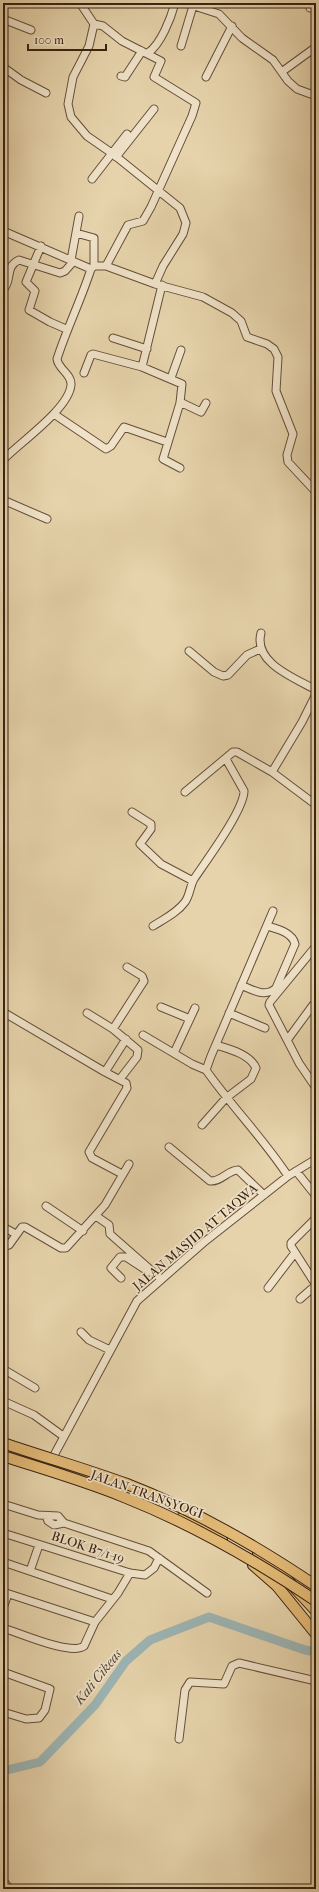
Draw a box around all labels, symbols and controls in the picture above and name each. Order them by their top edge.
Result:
scale bar [28,26,106,52]
text: 100 m [34,33,64,47]
street label: JALAN MASJID AT TAQWA [129,1180,261,1294]
street label: JALAN TRANSYOGI [88,1466,205,1521]
street label: BLOK B7/1-19 [50,1528,127,1566]
water label: Kali Cikeas [70,1645,126,1709]

